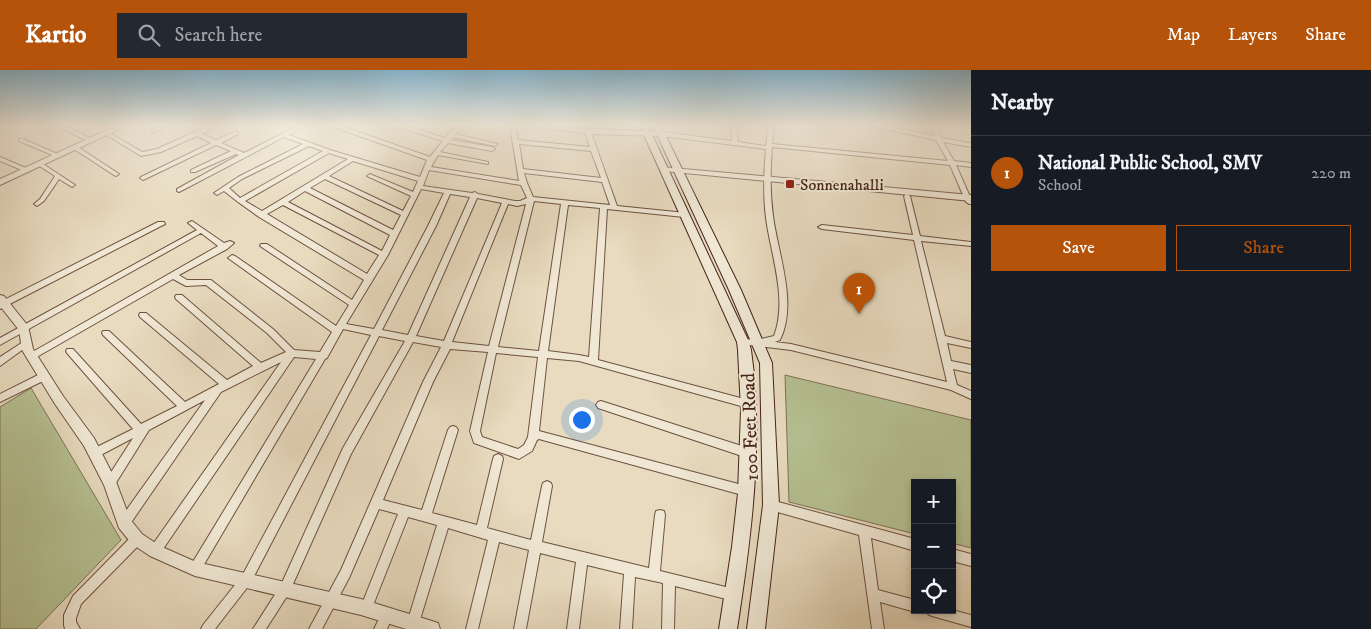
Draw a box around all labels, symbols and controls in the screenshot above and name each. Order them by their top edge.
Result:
search box [117,13,467,58]
text: Kartio [25,20,87,50]
icon: search [135,21,163,49]
text: Search here [175,24,262,47]
text: Map [1167,24,1200,46]
text: Layers [1228,24,1277,46]
text: Share [1305,24,1346,46]
text: Nearby [991,90,1053,116]
text: National Public School, SMV [1038,152,1262,175]
text: 1 [1004,163,1010,183]
text: 220 m [1311,163,1351,183]
place label: Sonnenahalli [800,175,884,195]
text: School [1038,175,1082,195]
marker: Sonnenahalli [784,178,796,190]
button: Save [991,225,1166,271]
button: Share [1176,225,1351,271]
pin: 1 [843,273,875,314]
street label: 100 Feet Road [737,372,764,481]
your location [569,407,595,433]
map controls [911,479,956,614]
button: + [911,479,956,524]
button: − [911,524,956,569]
button: locate [911,569,956,614]

